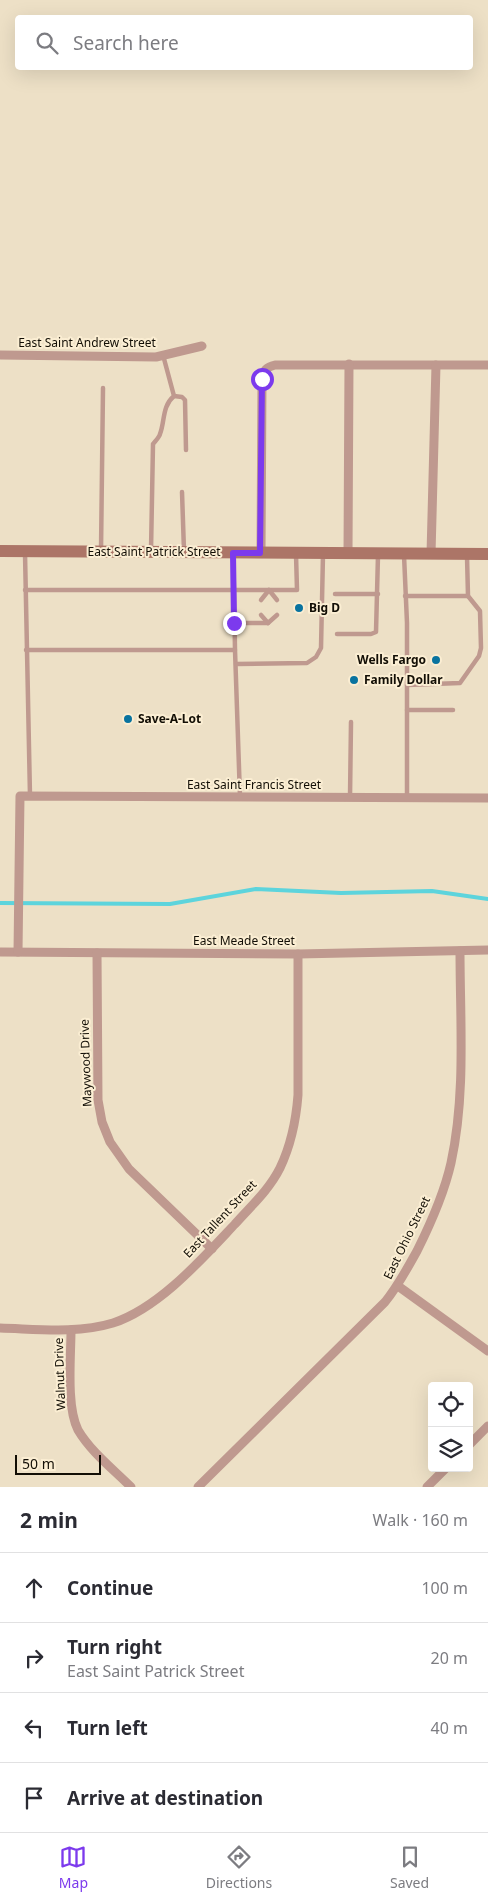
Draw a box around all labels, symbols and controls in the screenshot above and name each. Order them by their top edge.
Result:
search box [15,15,473,70]
icon: search [33,29,61,57]
text: Search here [73,30,179,56]
street label: East Saint Andrew Street [18,334,156,351]
route start [251,368,274,391]
street label: East Saint Patrick Street [87,543,221,560]
place label: Big D [309,599,340,616]
marker: Big D [293,602,305,614]
route end [223,612,246,635]
place label: Wells Fargo [357,651,426,668]
marker: Wells Fargo [430,654,442,666]
place label: Family Dollar [364,671,443,688]
marker: Family Dollar [348,674,360,686]
place label: Save-A-Lot [138,710,201,727]
marker: Save-A-Lot [122,713,134,725]
street label: East Saint Francis Street [187,776,322,793]
street label: East Meade Street [193,932,296,949]
street label: Maywood Drive [75,1019,96,1107]
street label: East Tallent Street [179,1176,261,1261]
street label: East Ohio Street [379,1193,434,1282]
street label: Walnut Drive [50,1337,69,1411]
map controls [428,1382,473,1472]
button: locate [428,1382,473,1427]
button: layers [428,1427,473,1472]
scale bar [15,1452,101,1475]
text: 50 m [22,1454,55,1473]
text: 2 min [20,1506,78,1534]
text: Walk · 160 m [373,1509,468,1531]
icon: ahead [20,1574,48,1602]
text: Continue [67,1575,153,1601]
text: 100 m [421,1577,468,1599]
text: Turn right [67,1634,162,1660]
icon: right [20,1644,48,1672]
text: 20 m [431,1647,468,1669]
text: East Saint Patrick Street [67,1660,244,1682]
icon: left [20,1714,48,1742]
text: Turn left [67,1715,148,1741]
text: 40 m [431,1717,468,1739]
icon: arrive [20,1784,48,1812]
text: Arrive at destination [67,1785,263,1811]
tab: Map [59,1843,88,1892]
tab: Directions [206,1843,272,1892]
tab: Saved [390,1843,429,1892]

